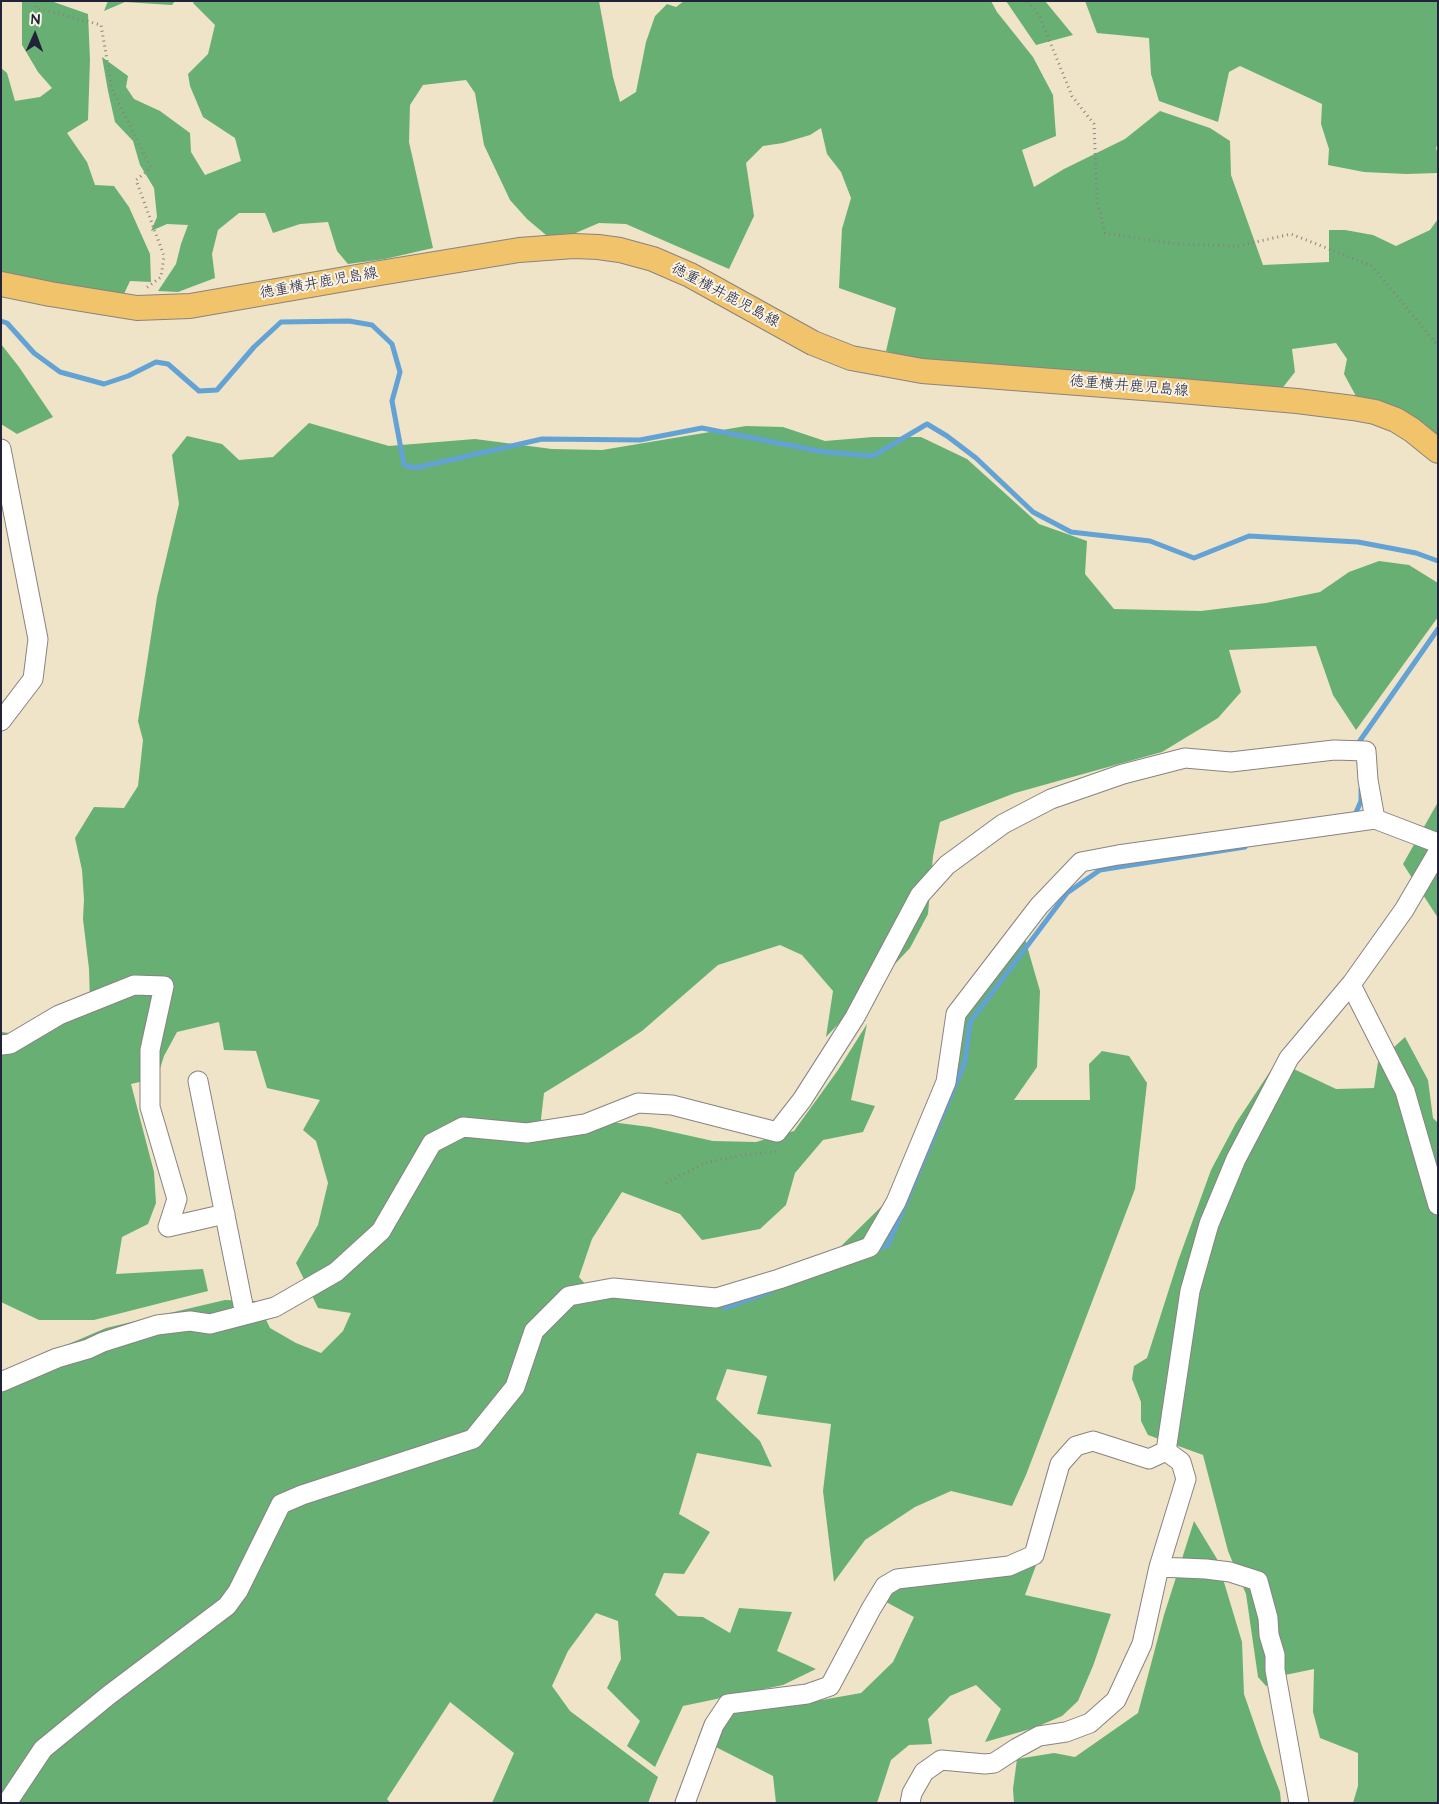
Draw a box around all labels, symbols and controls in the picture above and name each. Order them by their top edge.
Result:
north arrow [10,10,60,60]
text: N [31,10,40,30]
street label: 徳重横井鹿児島線 [668,260,782,332]
street label: 徳重横井鹿児島線 [258,265,380,303]
street label: 徳重横井鹿児島線 [1068,373,1190,401]

